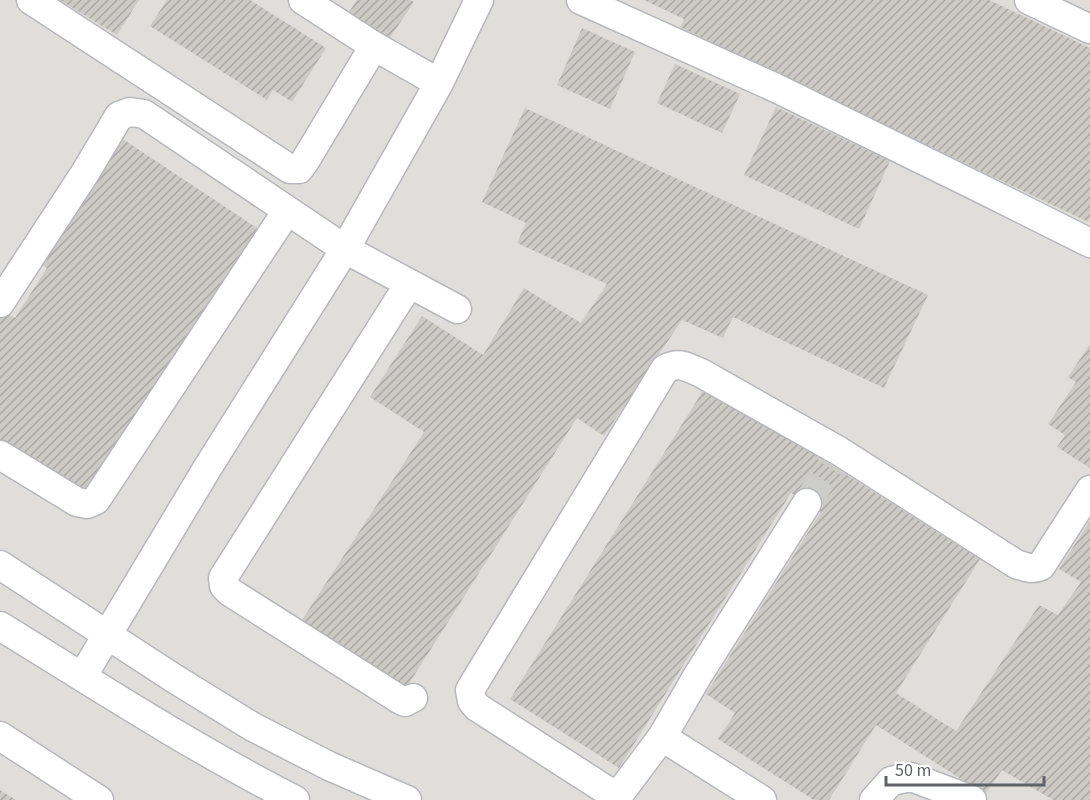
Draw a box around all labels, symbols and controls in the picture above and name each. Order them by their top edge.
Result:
scale bar [886,749,1044,787]
text: 50 m [895,758,931,783]

